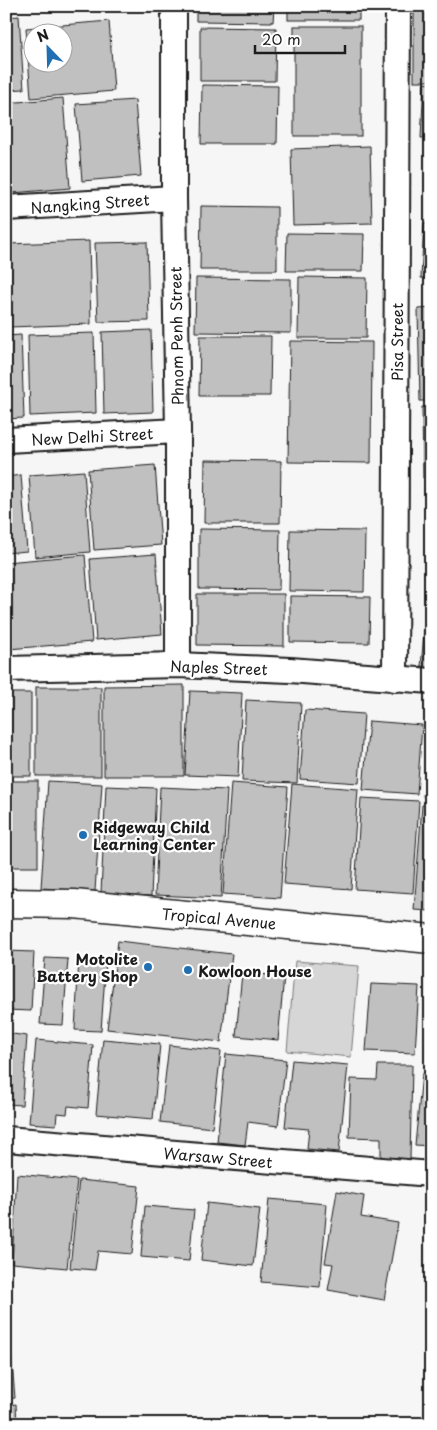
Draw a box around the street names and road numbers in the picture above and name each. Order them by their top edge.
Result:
street label: Nangking Street [30,187,150,219]
street label: Phnom Penh Street [163,266,189,406]
street label: Pisa Street [385,303,408,381]
street label: New Delhi Street [30,421,154,451]
street label: Naples Street [170,654,268,680]
street label: Tropical Avenue [161,902,277,934]
street label: Warsaw Street [163,1141,273,1173]

